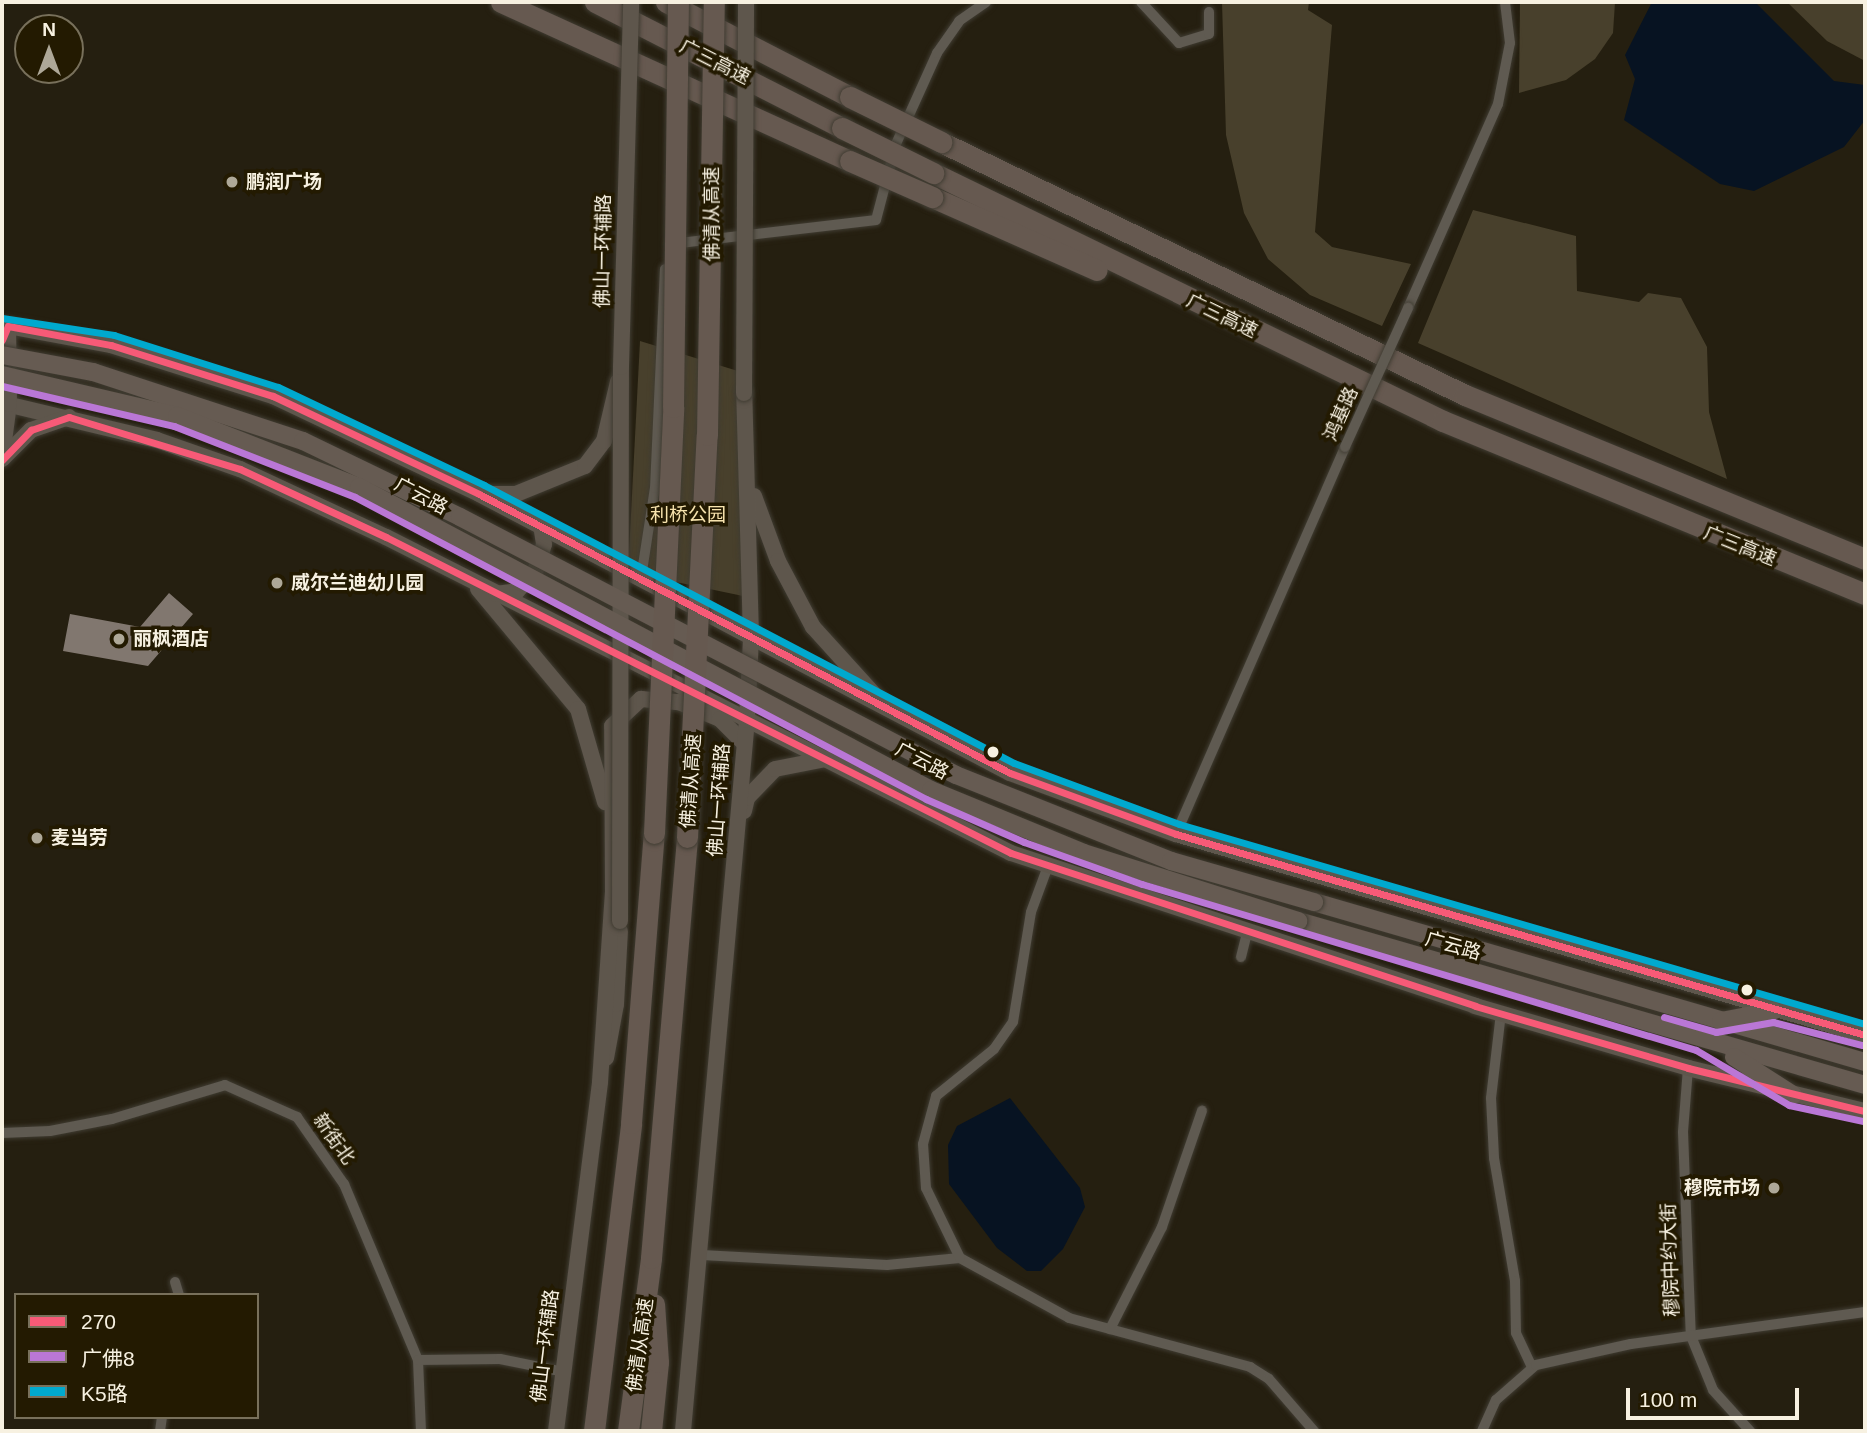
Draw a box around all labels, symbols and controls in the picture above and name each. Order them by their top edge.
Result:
north arrow [14,14,84,84]
text: N [42,19,56,40]
street label: 广三高速 [676,35,754,89]
street label: 佛清从高速 [701,167,723,261]
place label: 鹏润广场 [246,171,322,193]
marker: 鹏润广场 [224,174,240,190]
street label: 佛山一环辅路 [591,194,615,308]
street label: 广三高速 [1183,289,1261,343]
street label: 鸿基路 [1319,383,1363,445]
street label: 广云路 [390,473,452,519]
park label: 利桥公园 [650,504,726,526]
street label: 广三高速 [1700,521,1780,571]
place label: 威尔兰迪幼儿园 [291,572,424,594]
marker: 威尔兰迪幼儿园 [269,575,285,591]
place label: 丽枫酒店 [133,628,209,650]
marker: 丽枫酒店 [111,631,127,647]
street label: 佛清从高速 [676,733,706,829]
street label: 广云路 [891,738,953,784]
street label: 佛山一环辅路 [704,742,734,858]
unlabelled marker [986,745,1000,759]
place label: 麦当劳 [51,827,108,849]
marker: 麦当劳 [29,830,45,846]
street label: 广云路 [1422,927,1484,965]
unlabelled marker [1740,983,1754,997]
street label: 新街北 [308,1109,360,1169]
place label: 穆院市场 [1684,1177,1760,1199]
marker: 穆院市场 [1766,1180,1782,1196]
street label: 穆院中约大街 [1657,1203,1683,1317]
street label: 佛山一环辅路 [527,1288,563,1404]
legend [14,1293,259,1419]
street label: 佛清从高速 [622,1296,658,1394]
text: 270 [81,1310,116,1333]
text: 广佛8 [81,1347,135,1370]
scale bar [1629,1374,1802,1418]
text: K5路 [81,1382,128,1405]
text: 100 m [1639,1388,1697,1411]

